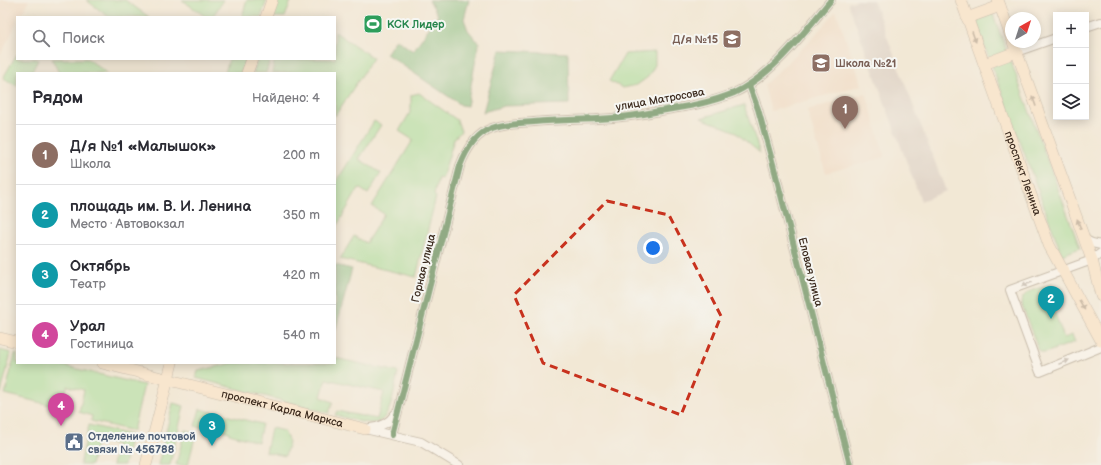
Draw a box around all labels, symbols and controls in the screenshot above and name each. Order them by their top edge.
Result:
north arrow [1005,12,1041,48]
map controls [1053,12,1089,120]
button: + [1053,12,1089,48]
sports icon: КСК Лидер [362,13,384,35]
search box [16,16,336,60]
place label: КСК Лидер [387,18,445,31]
icon: search [30,27,52,49]
school or university icon: Д/я №15 [721,28,743,50]
text: Поиск [62,29,105,48]
one-way arrow [972,31,978,43]
place label: Д/я №15 [672,33,719,46]
button: − [1053,48,1089,84]
school or university icon: Школа №21 [810,52,832,74]
place label: Школа №21 [835,57,896,70]
button: layers [1053,84,1089,120]
street label: улица Матросова [615,85,706,114]
text: Рядом [32,88,83,108]
text: Найдено: 4 [252,90,320,106]
one-way arrow [1031,95,1037,107]
pin: 1 [832,96,858,129]
street label: проспект Ленина [1002,129,1044,218]
text: Д/я №1 «Малышок» [70,137,216,156]
text: 1 [42,147,48,163]
text: 200 m [283,147,320,163]
text: Школа [70,156,111,172]
text: площадь им. В. И. Ленина [70,197,251,216]
text: 2 [41,207,49,223]
text: 350 m [283,207,320,223]
text: Место · Автовокзал [70,216,185,232]
one-way arrow [1075,217,1081,229]
street label: Горная улица [409,232,438,304]
street label: Еловая улица [796,236,826,309]
your location [643,238,663,258]
text: Октябрь [70,257,130,276]
text: 3 [41,267,49,283]
text: 420 m [282,267,320,283]
text: Театр [70,276,106,292]
one-way arrow [1020,282,1032,288]
pin: 2 [1038,286,1064,319]
one-way arrow [1079,299,1085,311]
text: Урал [70,317,105,336]
text: 4 [41,327,49,343]
text: 540 m [283,327,320,343]
text: Гостиница [70,336,134,352]
one-way arrow [1059,359,1070,365]
street label: проспект Карла Маркса [220,387,345,430]
pin: 4 [48,393,74,426]
pin: 3 [199,413,225,446]
place label: Отделение почтовой связи № 456788 [88,430,196,456]
public building icon: Отделение почтовой связи № 456788 [63,431,85,453]

